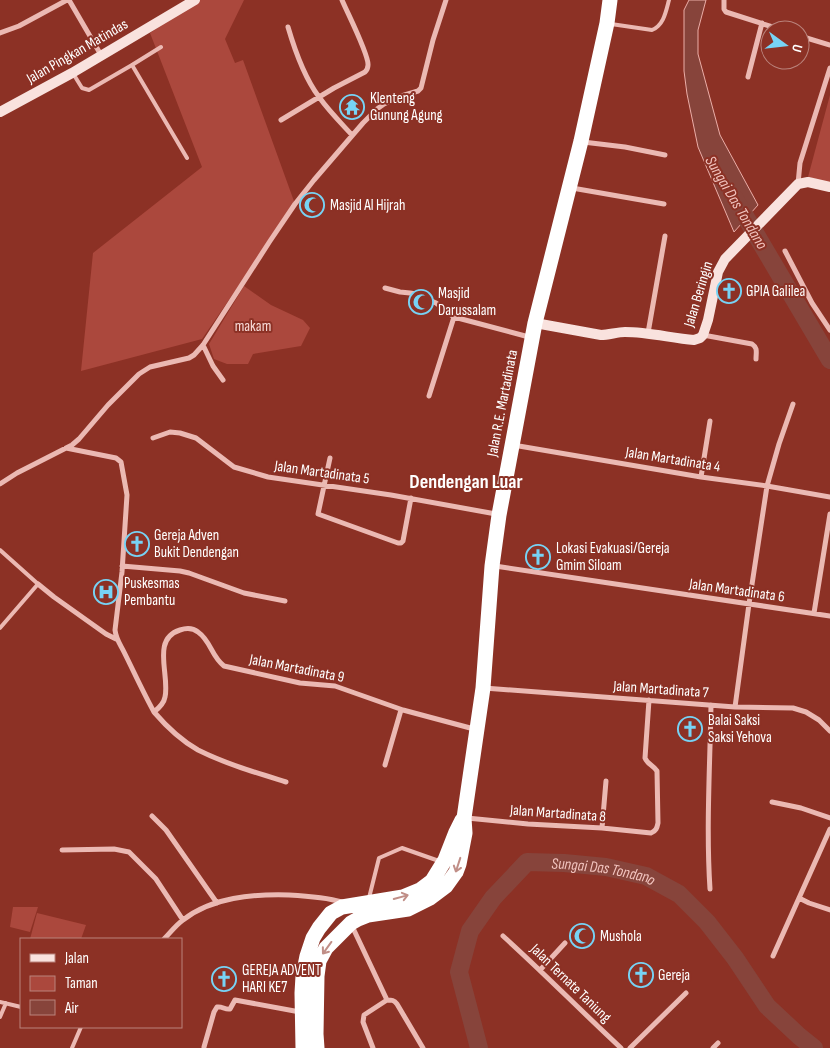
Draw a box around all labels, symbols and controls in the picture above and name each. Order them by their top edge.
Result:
street label: Jalan Pingkan Matindas [22,15,131,89]
north arrow [760,20,810,70]
text: U [788,43,806,54]
place label: Klenteng Gunung Agung [370,89,443,125]
temple icon: Klenteng Gunung Agung [339,94,365,120]
water label: Sungai Das Tondano [700,153,771,253]
mosque icon: Masjid Al Hijrah [299,192,325,218]
place label: Masjid Al Hijrah [330,196,405,215]
street label: Jalan Beringin [679,259,717,330]
church icon: GPIA Galilea [716,278,742,304]
place label: GPIA Galilea [746,282,806,301]
place label: Masjid Darussalam [438,284,496,320]
mosque icon: Masjid Darussalam [408,289,434,315]
park label: makam [235,317,271,336]
street label: Jalan R.E. Martadinata [483,348,522,459]
street label: Jalan Martadinata 4 [623,442,722,476]
street label: Jalan Martadinata 5 [272,456,371,489]
district label: Dendengan Luar [409,470,523,494]
place label: Gereja Adven Bukit Dendengan [154,526,239,562]
church icon: Gereja Adven Bukit Dendengan [124,531,150,557]
place label: Lokasi Evakuasi/Gereja Gmim Siloam [556,539,670,575]
church icon: Lokasi Evakuasi/Gereja Gmim Siloam [525,544,551,570]
place label: Puskesmas Pembantu [124,574,180,610]
street label: Jalan Martadinata 6 [687,574,786,607]
hospital icon: Puskesmas Pembantu [93,579,119,605]
street label: Jalan Martadinata 9 [247,650,346,687]
street label: Jalan Martadinata 7 [612,677,709,702]
place label: Balai Saksi Saksi Yehova [708,711,772,747]
church icon: Balai Saksi Saksi Yehova [677,716,703,742]
street label: Jalan Martadinata 8 [508,801,607,826]
water label: Sungai Das Tondano [551,855,659,891]
one-way arrow [453,857,462,873]
one-way arrow [392,891,408,901]
mosque icon: Mushola [569,923,595,949]
place label: Mushola [600,927,642,946]
legend [20,938,182,1028]
street label: Jalan Ternate Taniung [525,939,615,1027]
one-way arrow [322,941,333,954]
text: Jalan [64,949,89,968]
place label: GEREJA ADVENT HARI KE7 [242,961,321,997]
church icon: Gereja [628,962,654,988]
church icon: GEREJA ADVENT HARI KE7 [211,966,237,992]
place label: Gereja [658,966,690,985]
text: Taman [65,974,98,993]
text: Air [64,999,79,1018]

